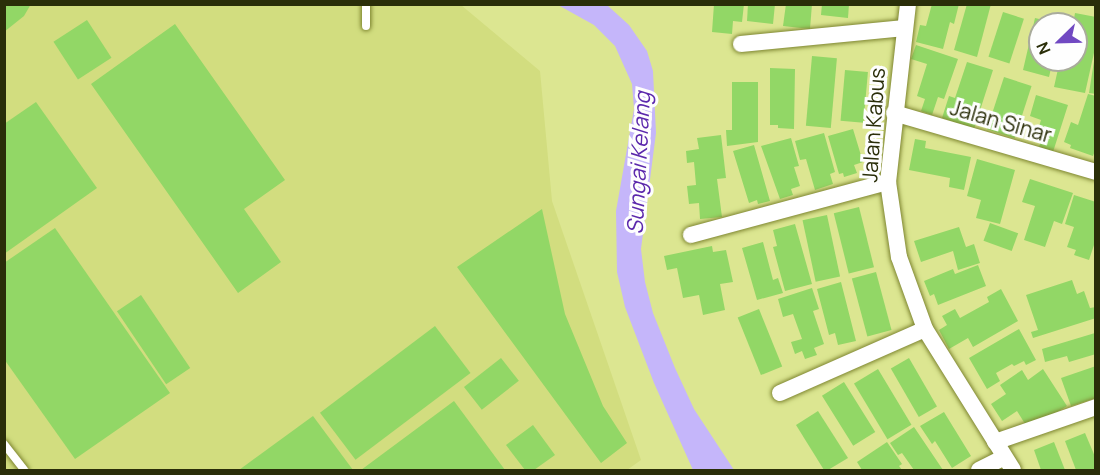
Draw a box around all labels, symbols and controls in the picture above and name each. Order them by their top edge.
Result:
north arrow [1028,12,1088,72]
text: N [1031,39,1056,58]
street label: Jalan Kabus [856,67,890,183]
water label: Sungai Kelang [622,91,656,235]
street label: Jalan Sinar [947,95,1055,147]

